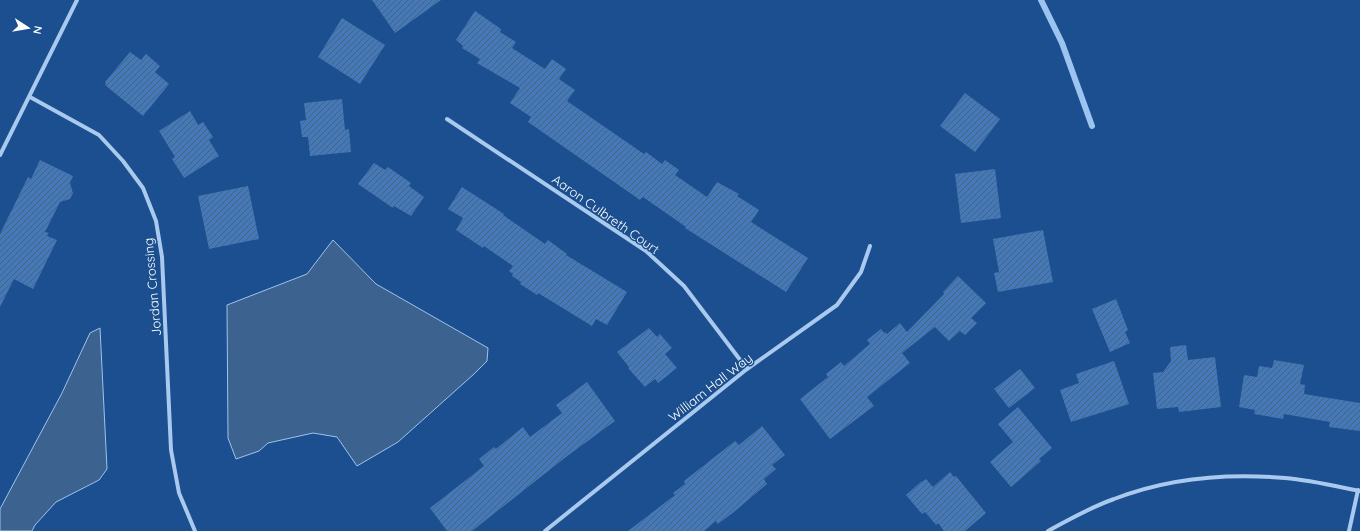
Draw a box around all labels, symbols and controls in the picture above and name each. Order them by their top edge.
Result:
north arrow [8,8,48,48]
text: N [30,25,45,35]
street label: Aaron Culbreth Court [549,171,663,257]
street label: Jordan Crossing [140,237,164,337]
street label: William Hall Way [665,349,755,425]

